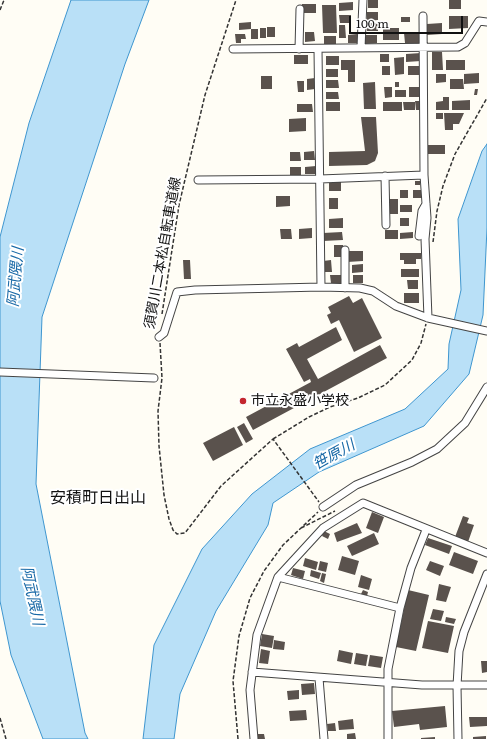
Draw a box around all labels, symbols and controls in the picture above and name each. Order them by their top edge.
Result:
scale bar [351,8,465,34]
text: 100 m [356,14,389,32]
street label: 須賀川二本松自転車道線 [141,176,185,330]
water label: 阿武隈川 [4,246,28,308]
place label: 市立永盛小学校 [251,393,349,409]
marker: 市立永盛小学校 [238,396,248,406]
water label: 笹原川 [310,436,358,474]
district label: 安積町日出山 [50,488,146,508]
water label: 阿武隈川 [17,565,47,627]

